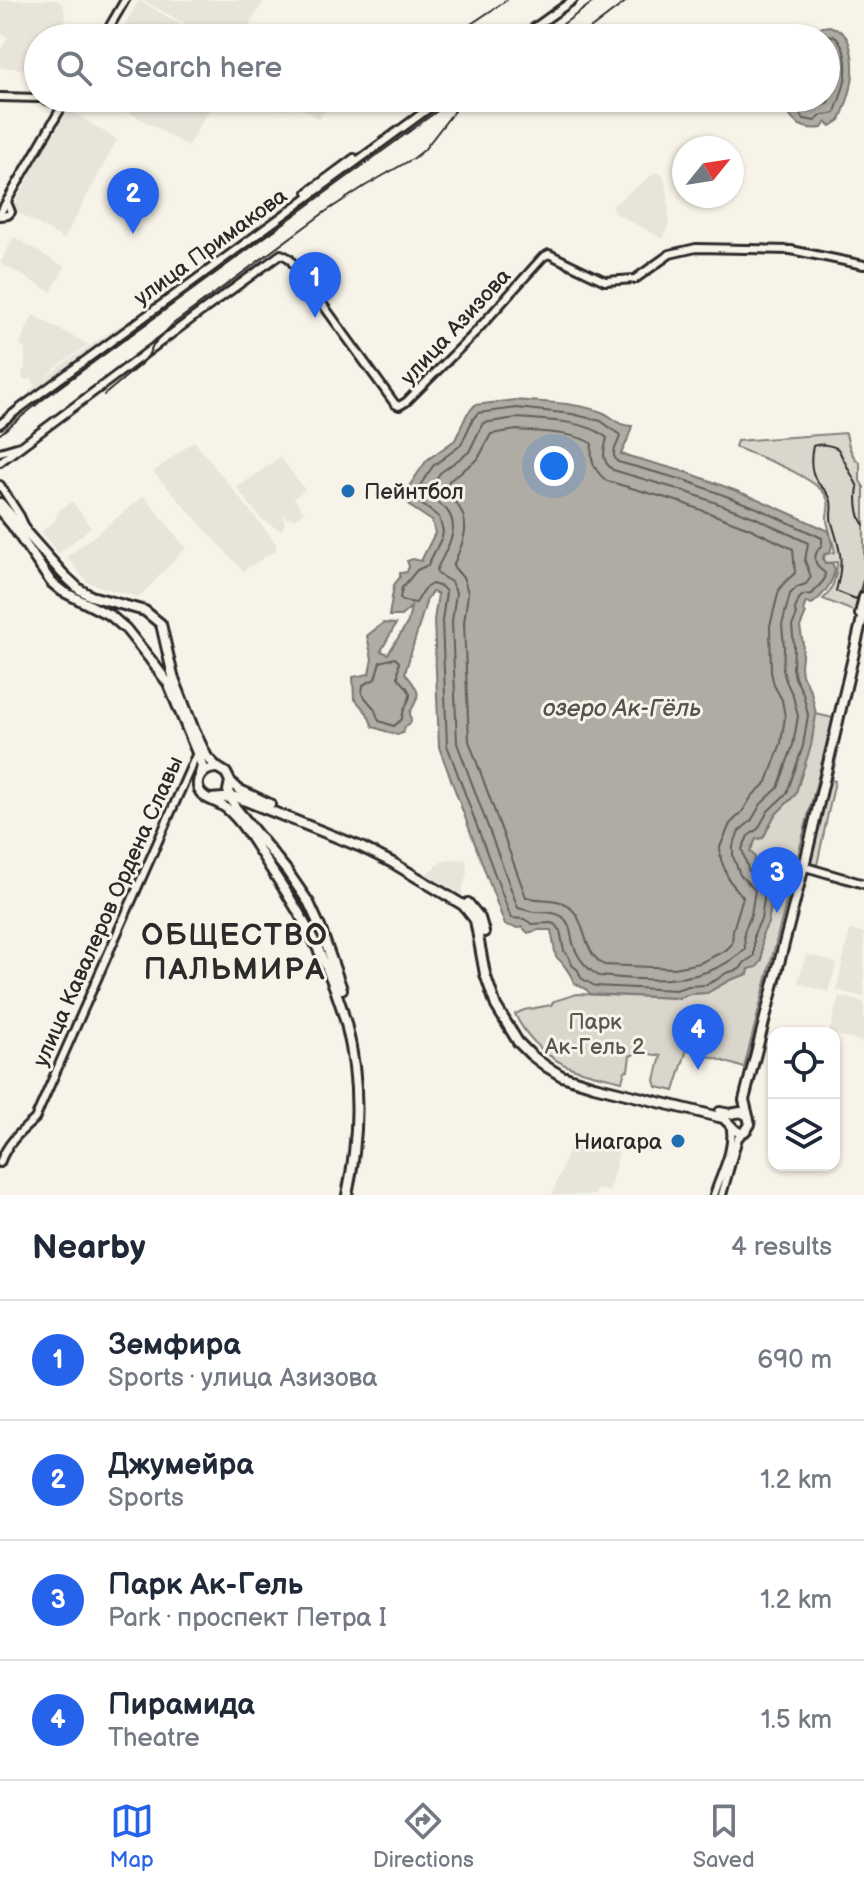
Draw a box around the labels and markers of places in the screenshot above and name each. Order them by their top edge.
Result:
pin: 2 [107,168,159,234]
pin: 1 [289,252,341,318]
place label: Пейнтбол [364,479,464,506]
marker: Пейнтбол [339,482,357,500]
pin: 3 [751,847,803,913]
pin: 4 [672,1004,724,1070]
place label: Ниагара [574,1129,662,1156]
marker: Ниагара [669,1132,687,1150]

